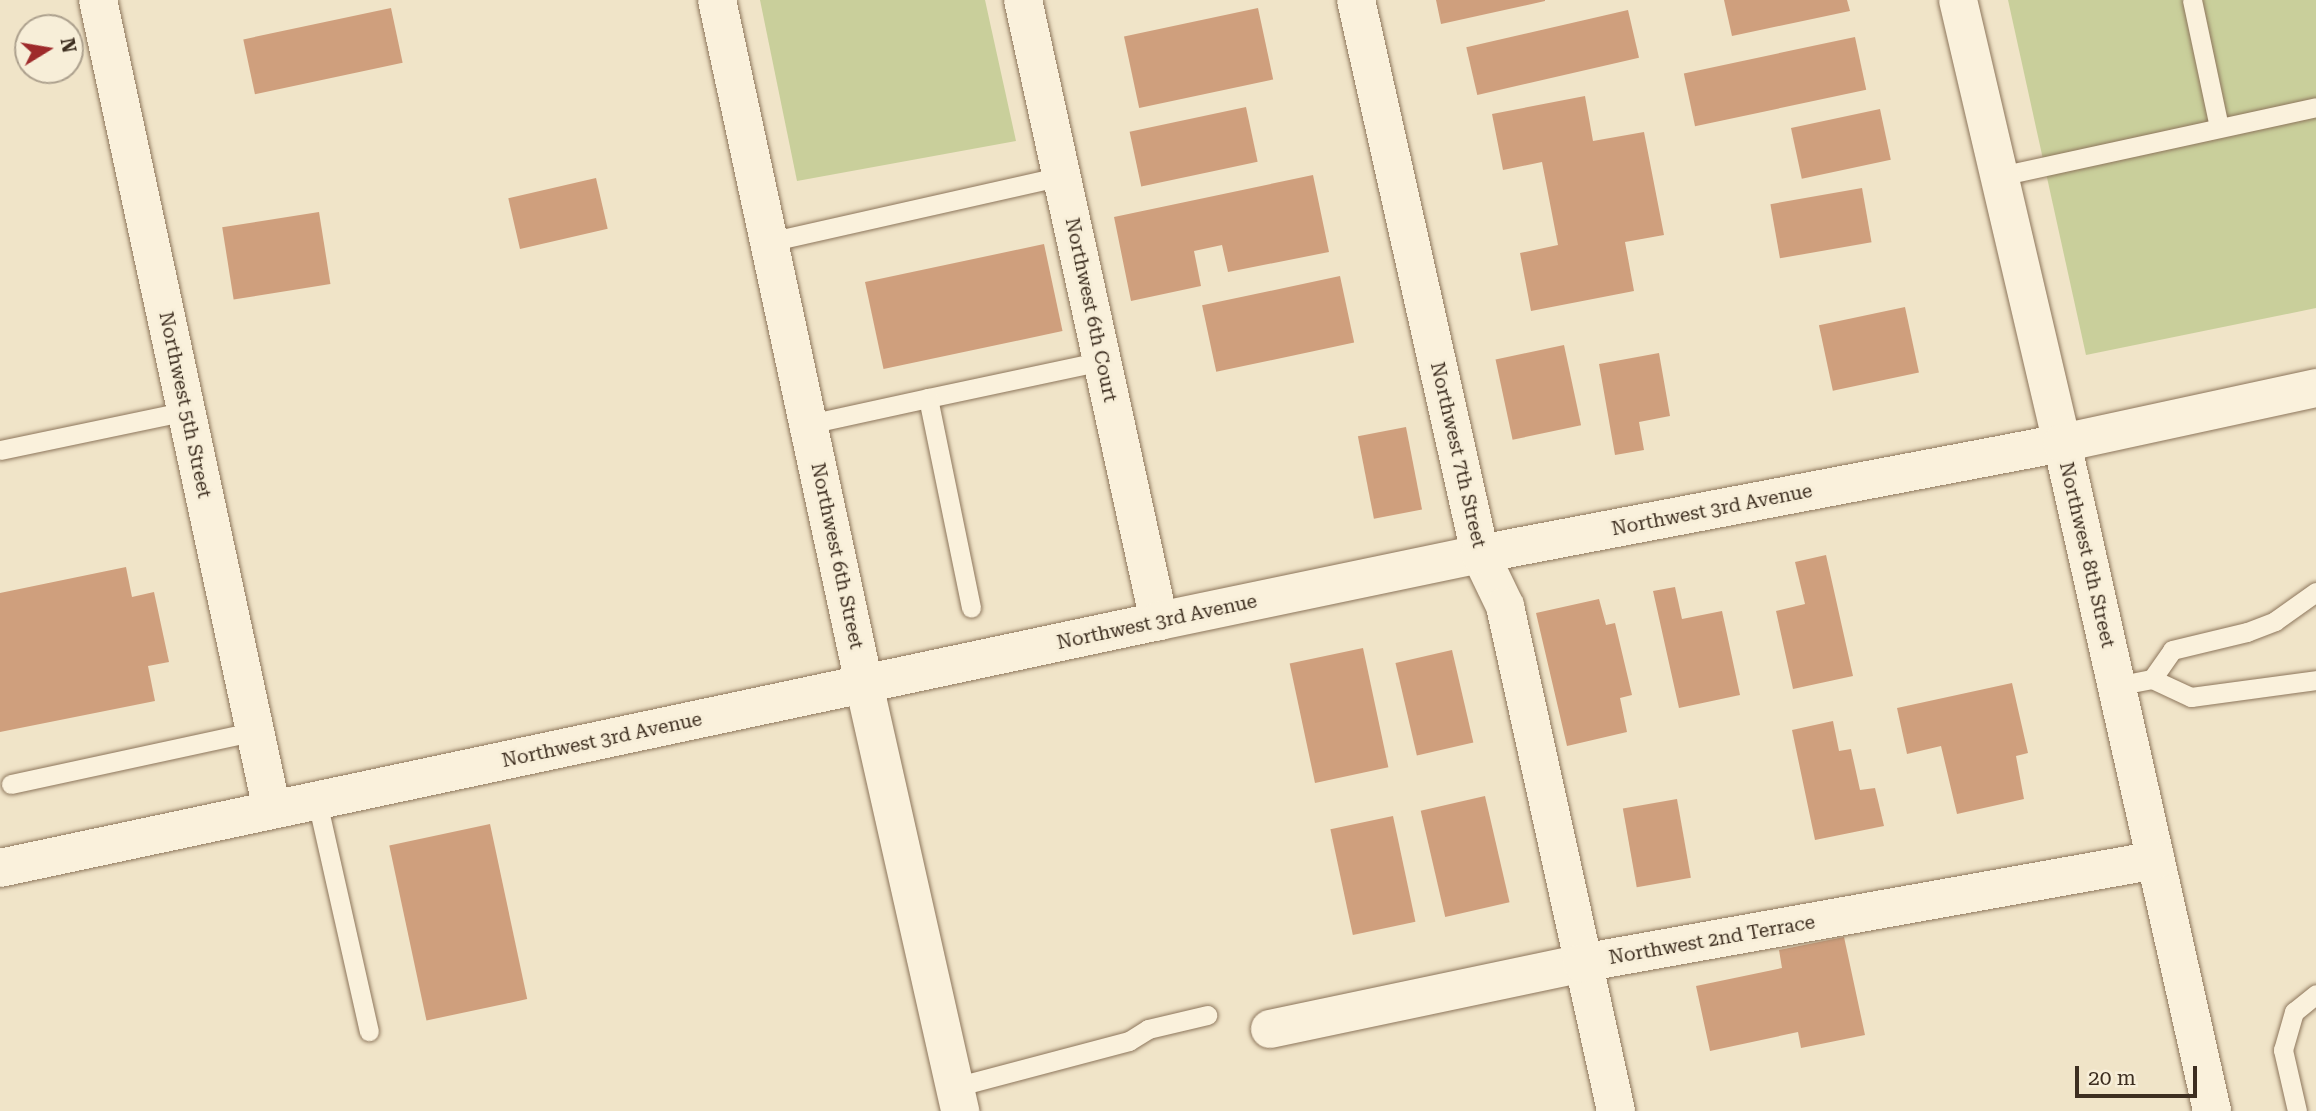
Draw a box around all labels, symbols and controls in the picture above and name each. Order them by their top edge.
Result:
north arrow [14,14,84,84]
text: N [55,36,81,55]
street label: Northwest 6th Court [1060,216,1122,404]
street label: Northwest 5th Street [154,310,216,500]
street label: Northwest 7th Street [1426,360,1490,550]
street label: Northwest 8th Street [2055,460,2119,650]
street label: Northwest 6th Street [806,461,868,651]
street label: Northwest 3rd Avenue [1610,479,1814,541]
street label: Northwest 3rd Avenue [1055,590,1259,654]
street label: Northwest 3rd Avenue [500,708,704,772]
street label: Northwest 2nd Terrace [1607,911,1817,969]
scale bar [2078,1052,2200,1096]
text: 20 m [2088,1066,2136,1090]

